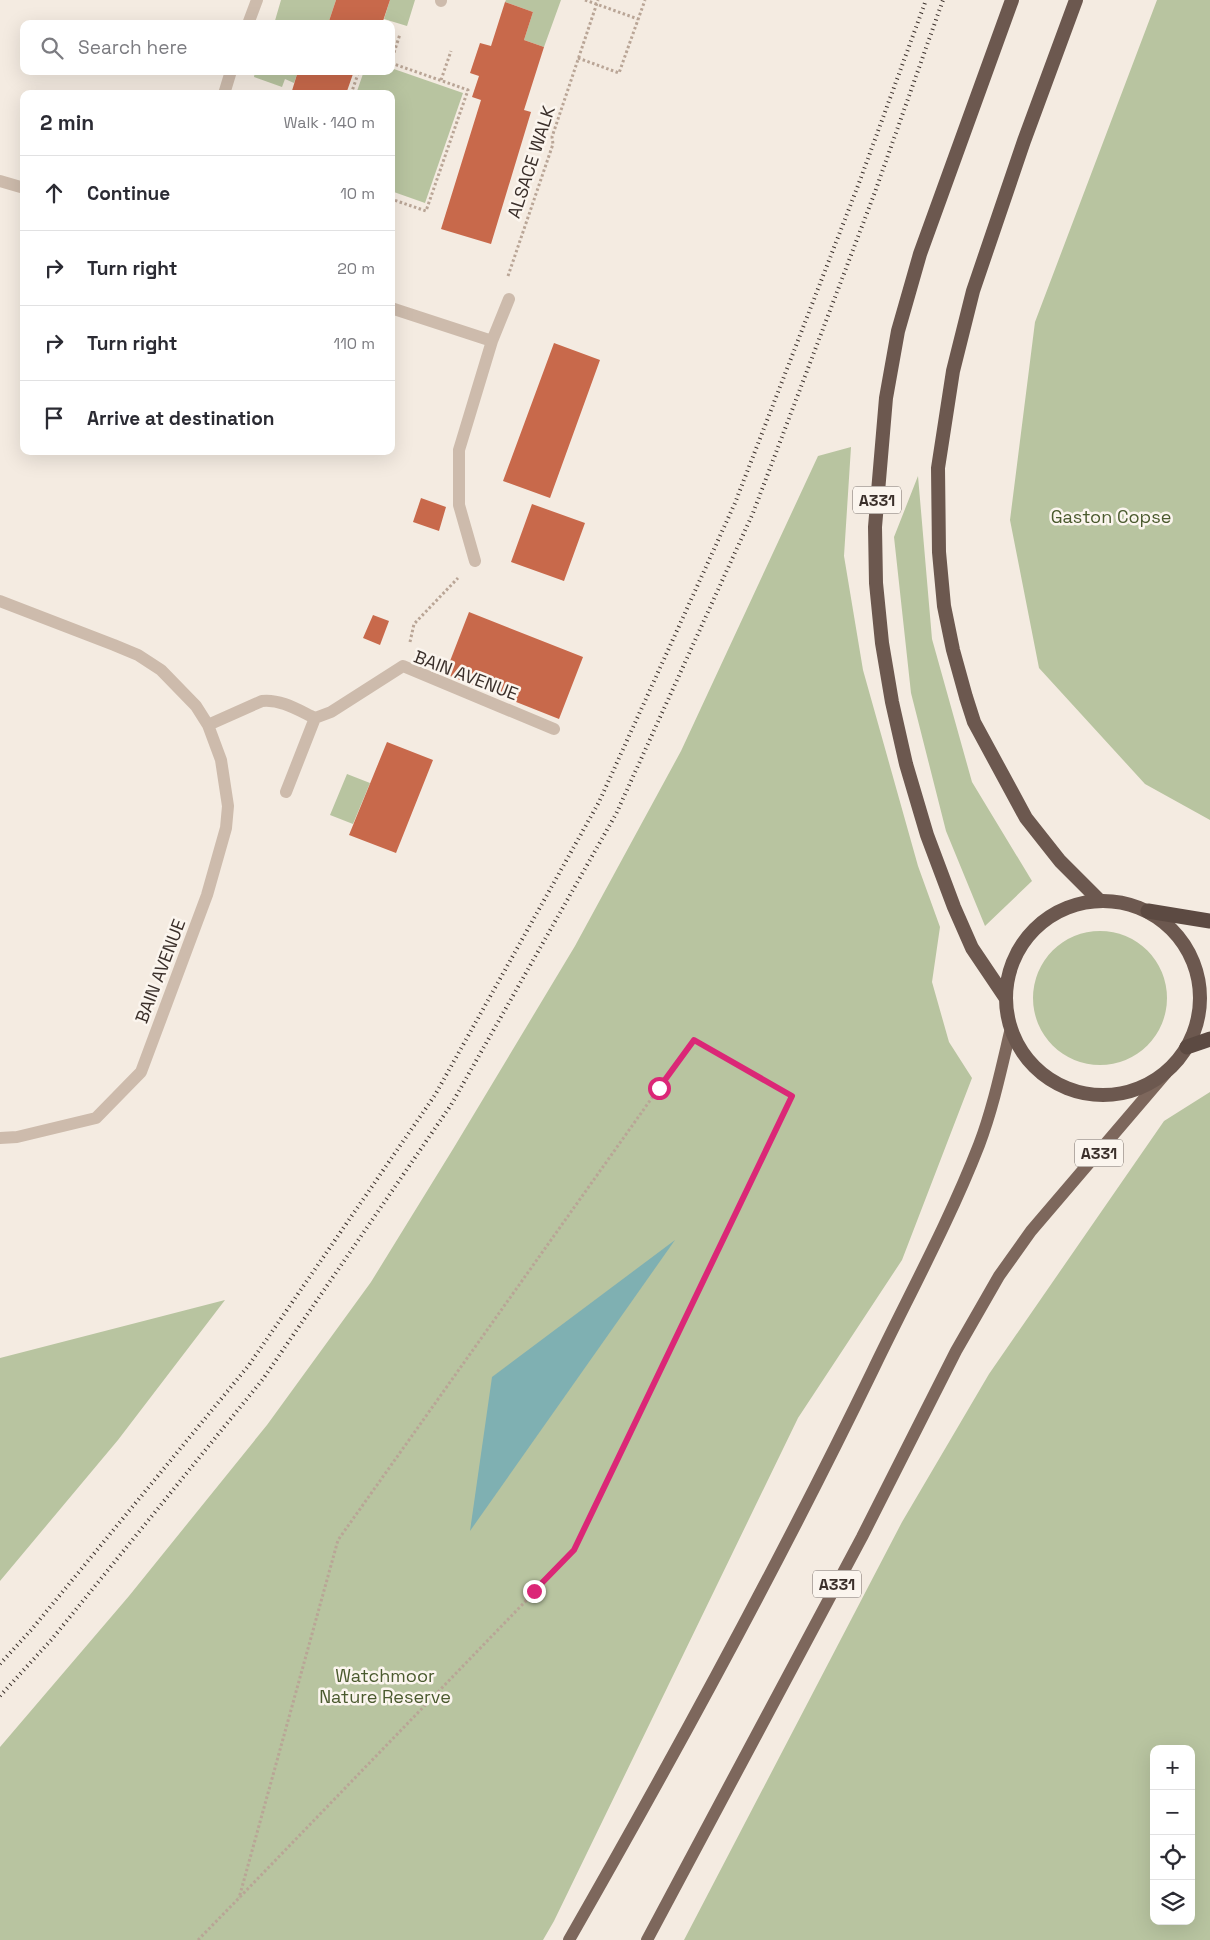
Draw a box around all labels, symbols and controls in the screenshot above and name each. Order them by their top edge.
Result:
search box [20,20,395,75]
icon: search [38,34,66,62]
text: Search here [78,35,188,60]
street label: ALSACE WALK [502,103,560,221]
text: 2 min [40,109,94,136]
text: Walk · 140 m [283,112,375,133]
icon: ahead [40,179,68,207]
text: Continue [87,181,170,206]
text: 10 m [340,183,375,204]
icon: right [40,254,68,282]
text: Turn right [87,256,177,281]
text: 20 m [337,258,375,279]
icon: right [40,329,68,357]
text: Turn right [87,331,177,356]
text: 110 m [333,333,375,354]
icon: arrive [40,404,68,432]
text: Arrive at destination [87,406,275,431]
road number: A331 [853,486,901,514]
park label: Gaston Copse [1051,505,1171,528]
street label: BAIN AVENUE [411,645,521,705]
street label: BAIN AVENUE [130,916,190,1026]
route start [648,1077,671,1100]
road number: A331 [1075,1140,1123,1166]
road number: A331 [813,1570,861,1598]
route end [523,1580,546,1603]
park label: Watchmoor Nature Reserve [319,1664,451,1708]
map controls [1150,1745,1195,1925]
button: + [1150,1745,1195,1790]
button: − [1150,1790,1195,1835]
button: locate [1150,1835,1195,1880]
button: layers [1150,1880,1195,1925]

